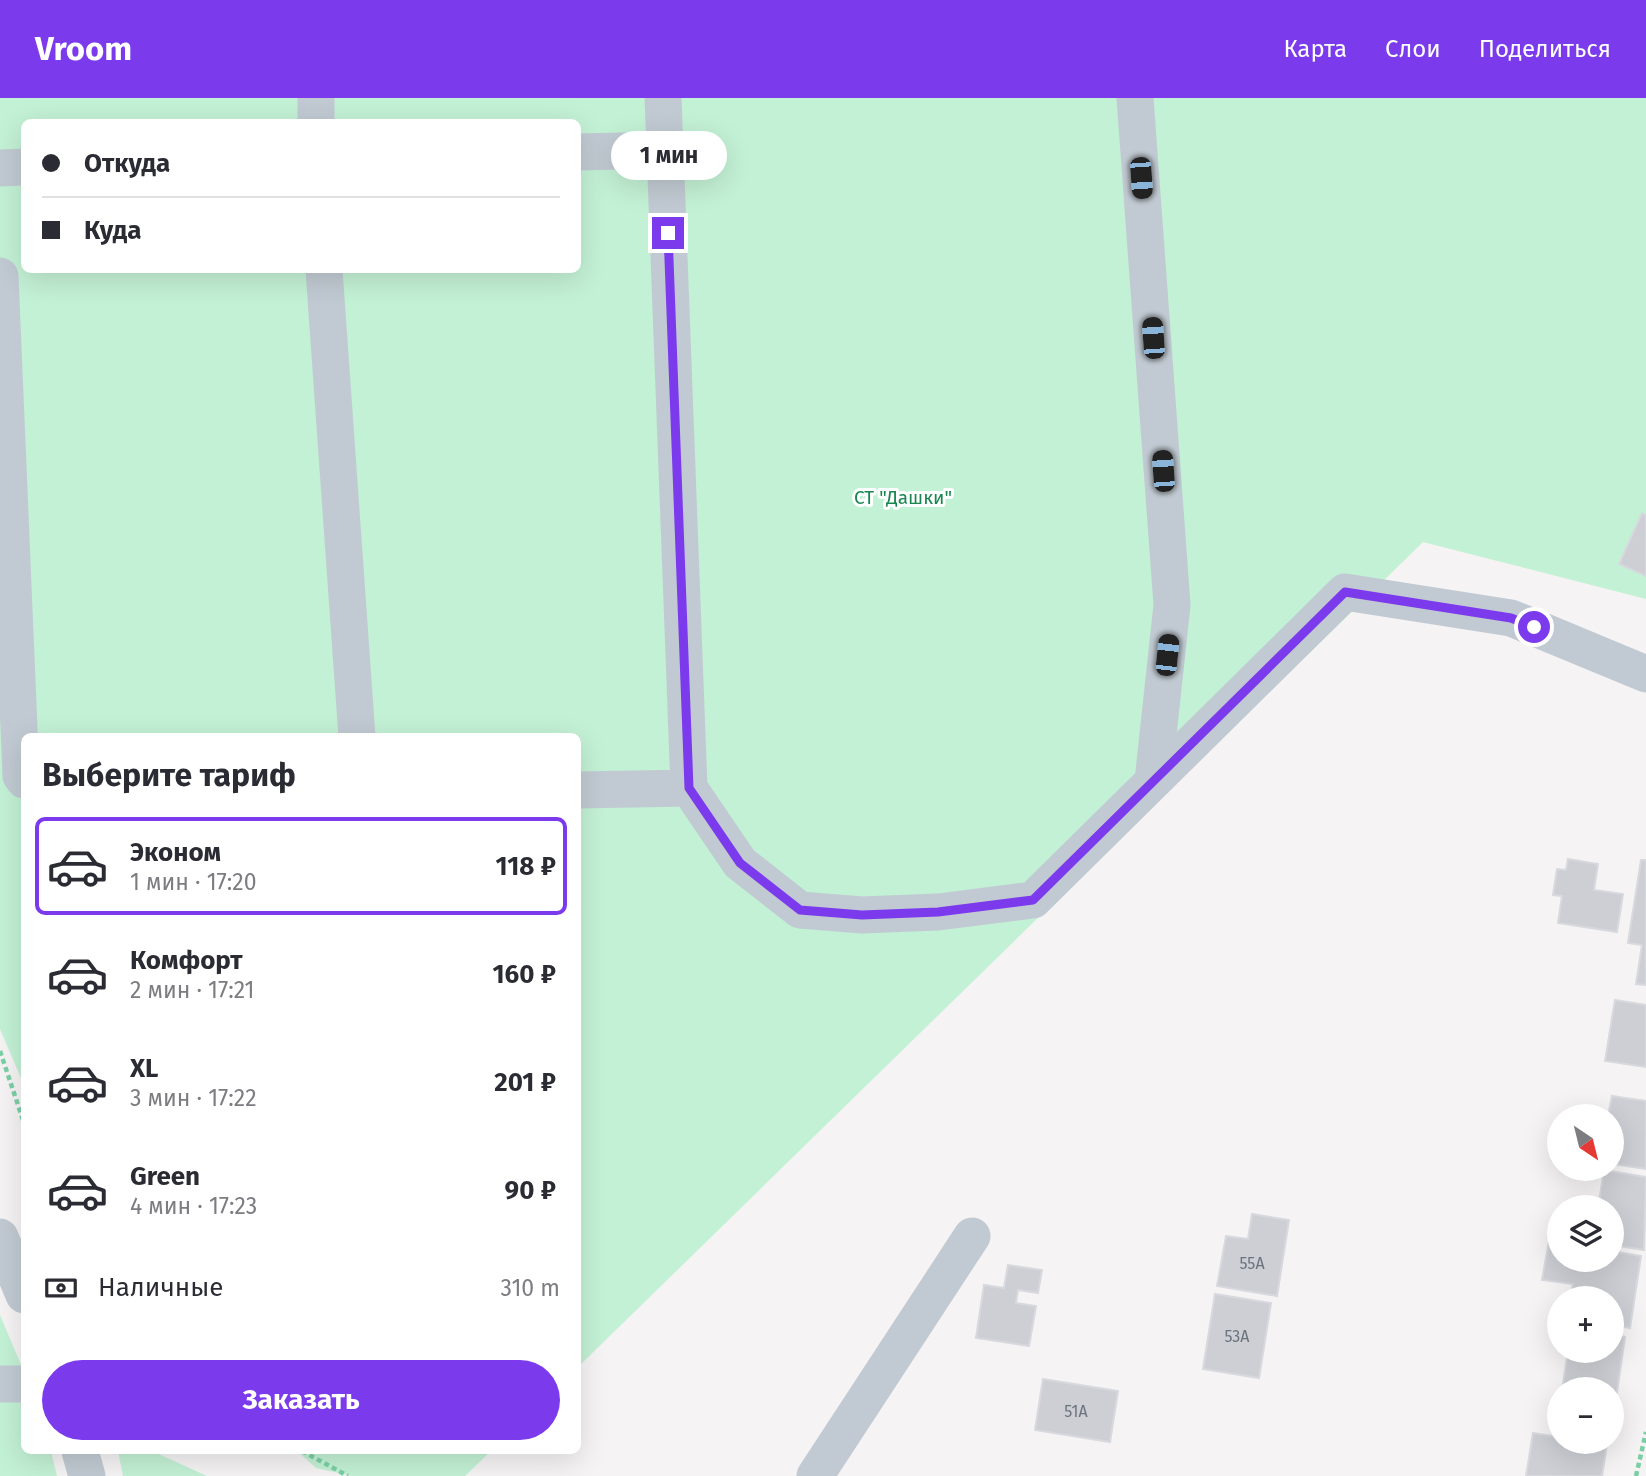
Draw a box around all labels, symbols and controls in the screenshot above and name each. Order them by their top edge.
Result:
text: Vroom [35,29,132,69]
text: Карта [1283,35,1347,63]
text: Слои [1385,35,1441,63]
text: Поделиться [1479,35,1611,63]
callout: 1 мин [610,131,726,180]
text: 1 мин [640,141,698,169]
text: Откуда [84,148,170,179]
car [1130,156,1153,200]
text: Куда [84,215,142,246]
route end [652,217,684,249]
car [1142,316,1165,360]
car [1152,449,1175,493]
park label: СТ "Дашки" [854,486,952,509]
route start [1518,611,1550,643]
car [1155,633,1180,677]
text: Выберите тариф [42,756,296,794]
icon: car [46,835,109,898]
text: Эконом [130,837,221,868]
text: 118 ₽ [496,851,556,882]
text: 1 мин · 17:20 [130,868,257,896]
icon: car [46,943,109,1006]
text: Комфорт [130,945,243,976]
text: 160 ₽ [492,959,556,990]
text: 2 мин · 17:21 [130,976,255,1004]
icon: car [46,1051,109,1114]
text: XL [130,1053,158,1084]
text: 201 ₽ [494,1067,556,1098]
text: 3 мин · 17:22 [130,1084,257,1112]
north arrow [1547,1104,1624,1181]
map controls [1547,1104,1624,1454]
icon: car [46,1159,109,1222]
text: Green [130,1161,200,1192]
text: 90 ₽ [505,1175,556,1206]
text: 4 мин · 17:23 [130,1192,257,1220]
button: layers [1547,1195,1624,1272]
house number: 55А [1239,1254,1265,1273]
icon: cash [42,1269,80,1307]
text: Наличные [98,1272,223,1303]
text: 310 m [500,1274,560,1302]
button: + [1547,1286,1624,1363]
house number: 53А [1224,1327,1250,1346]
button: Заказать [42,1360,560,1440]
button: − [1547,1377,1624,1454]
house number: 51А [1064,1402,1088,1421]

